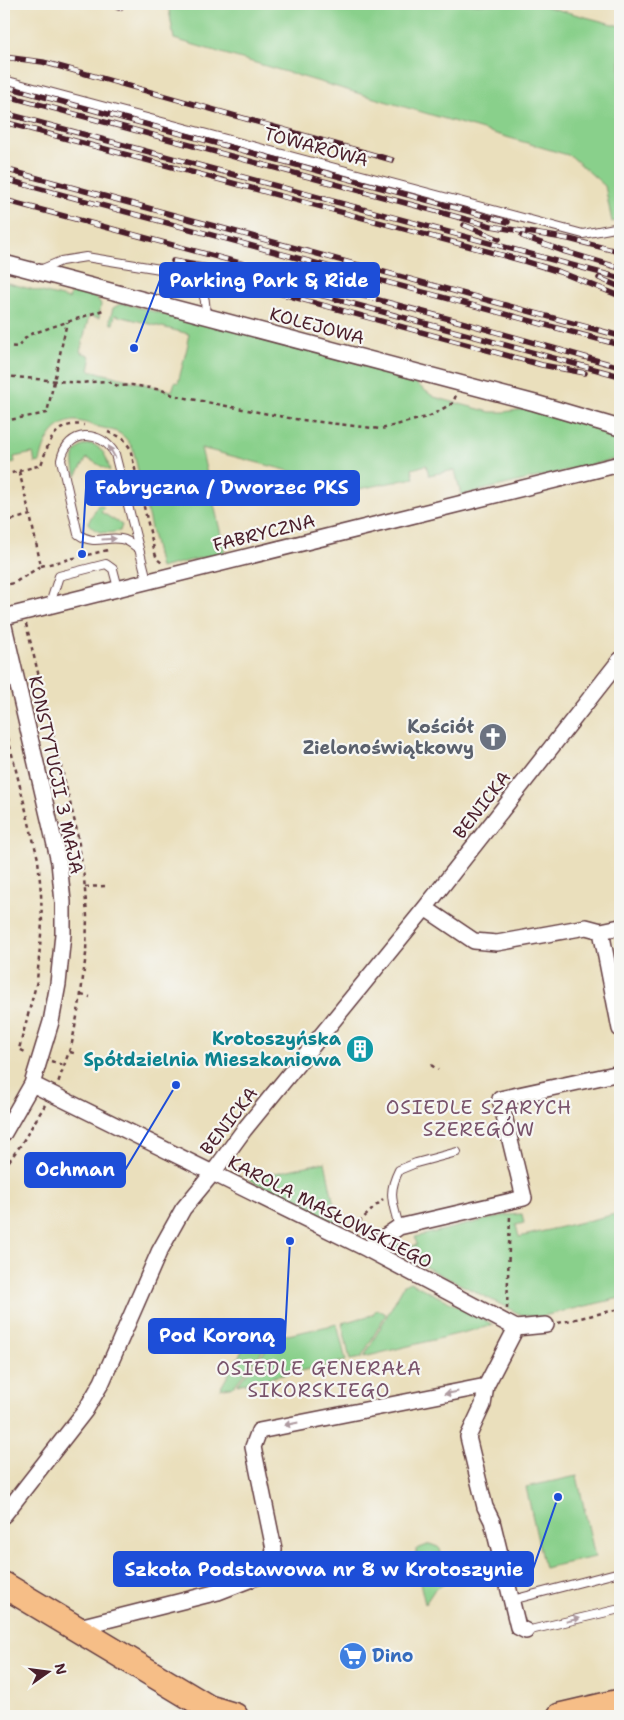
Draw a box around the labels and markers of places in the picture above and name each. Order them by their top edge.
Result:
callout: Parking Park & Ride [160,263,379,297]
callout: Fabryczna / Dworzec PKS [86,471,359,505]
place label: Kościół Zielonoświątkowy [303,715,475,760]
church icon: Kościół Zielonoświątkowy [478,722,508,752]
place label: Krotoszyńska Spółdzielnia Mieszkaniowa [83,1027,342,1072]
building icon: Krotoszyńska Spółdzielnia Mieszkaniowa [345,1034,375,1064]
callout: Ochman [25,1153,125,1187]
callout: Pod Koroną [149,1319,285,1353]
callout: Szkoła Podstawowa nr 8 w Krotoszynie [114,1552,533,1586]
supermarket icon: Dino [338,1641,368,1671]
place label: Dino [372,1644,414,1668]

